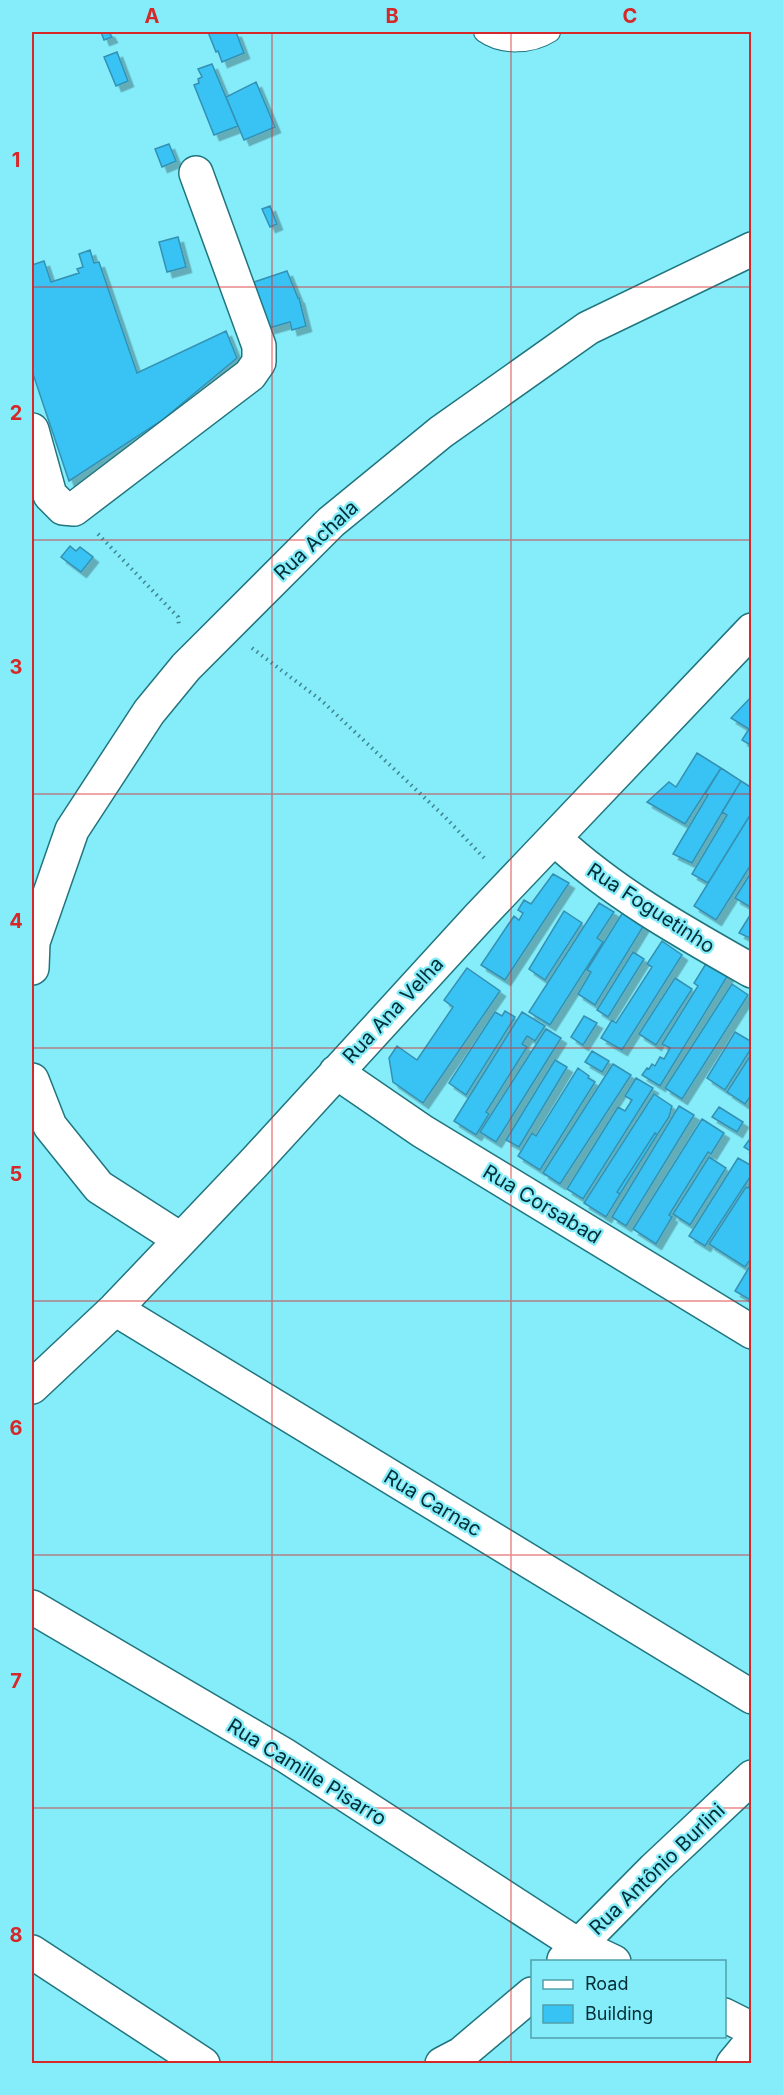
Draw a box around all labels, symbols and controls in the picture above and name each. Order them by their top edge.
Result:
text: A [145,4,160,28]
text: B [385,4,399,28]
text: C [623,4,637,28]
text: 1 [12,148,20,172]
text: 2 [10,401,22,425]
street label: Rua Achala [269,495,363,585]
text: 3 [10,655,22,679]
street label: Rua Foguetinho [583,858,719,958]
text: 4 [9,909,23,933]
street label: Rua Ana Velha [338,952,448,1068]
street label: Rua Corsabad [479,1159,605,1249]
text: 5 [10,1162,22,1186]
text: 6 [10,1416,23,1440]
street label: Rua Carnac [380,1464,486,1542]
text: 7 [10,1669,22,1693]
street label: Rua Camille Pisarro [223,1713,391,1831]
street label: Rua Antônio Burlini [584,1798,730,1940]
text: 8 [9,1923,23,1947]
legend [531,1960,726,2038]
text: Road [585,1973,628,1994]
text: Building [585,2003,653,2024]

